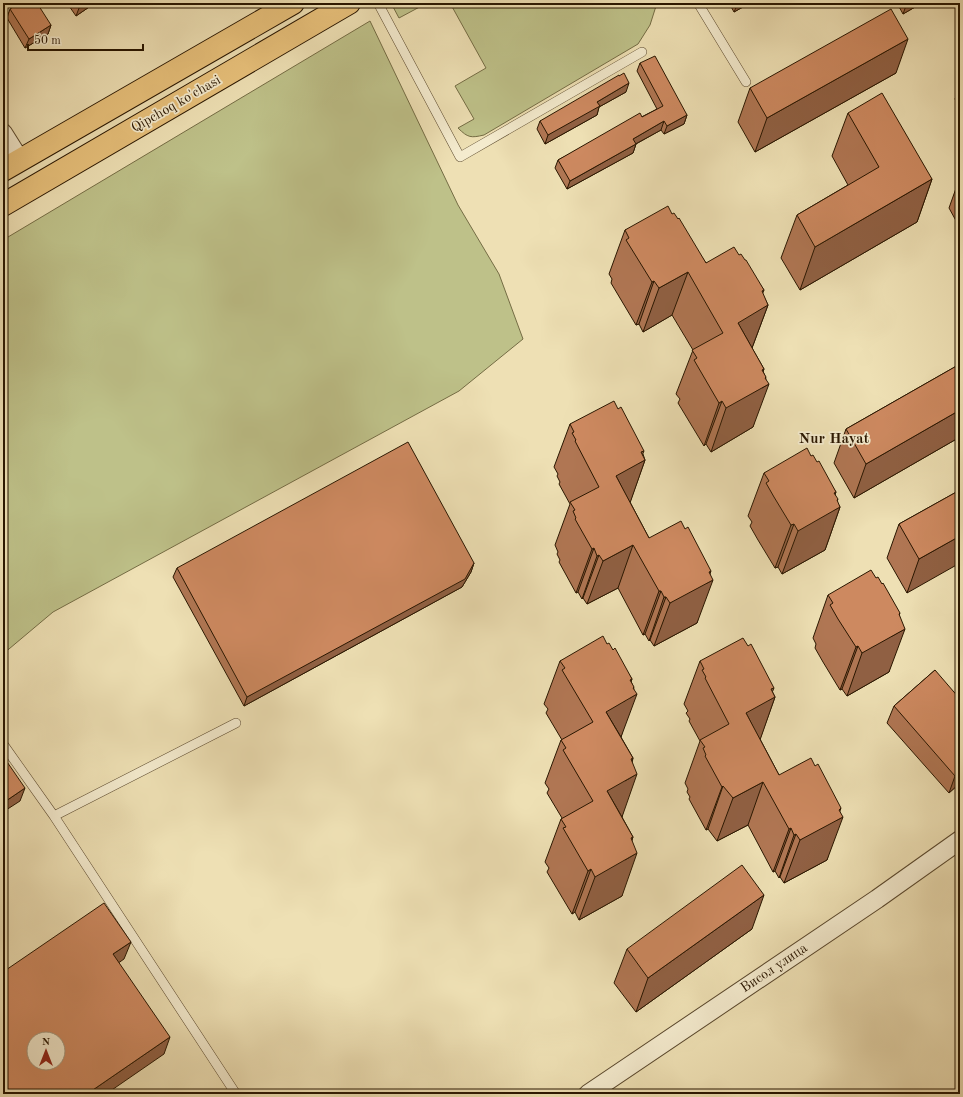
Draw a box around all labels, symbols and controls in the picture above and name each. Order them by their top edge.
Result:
scale bar [28,26,143,52]
text: 50 m [34,34,61,47]
street label: Qipchoq ko'chasi [129,73,223,135]
district label: Nur Hayat [799,432,870,447]
street label: Висол улица [738,941,810,995]
north arrow [26,1031,66,1071]
text: N [42,1037,51,1048]

